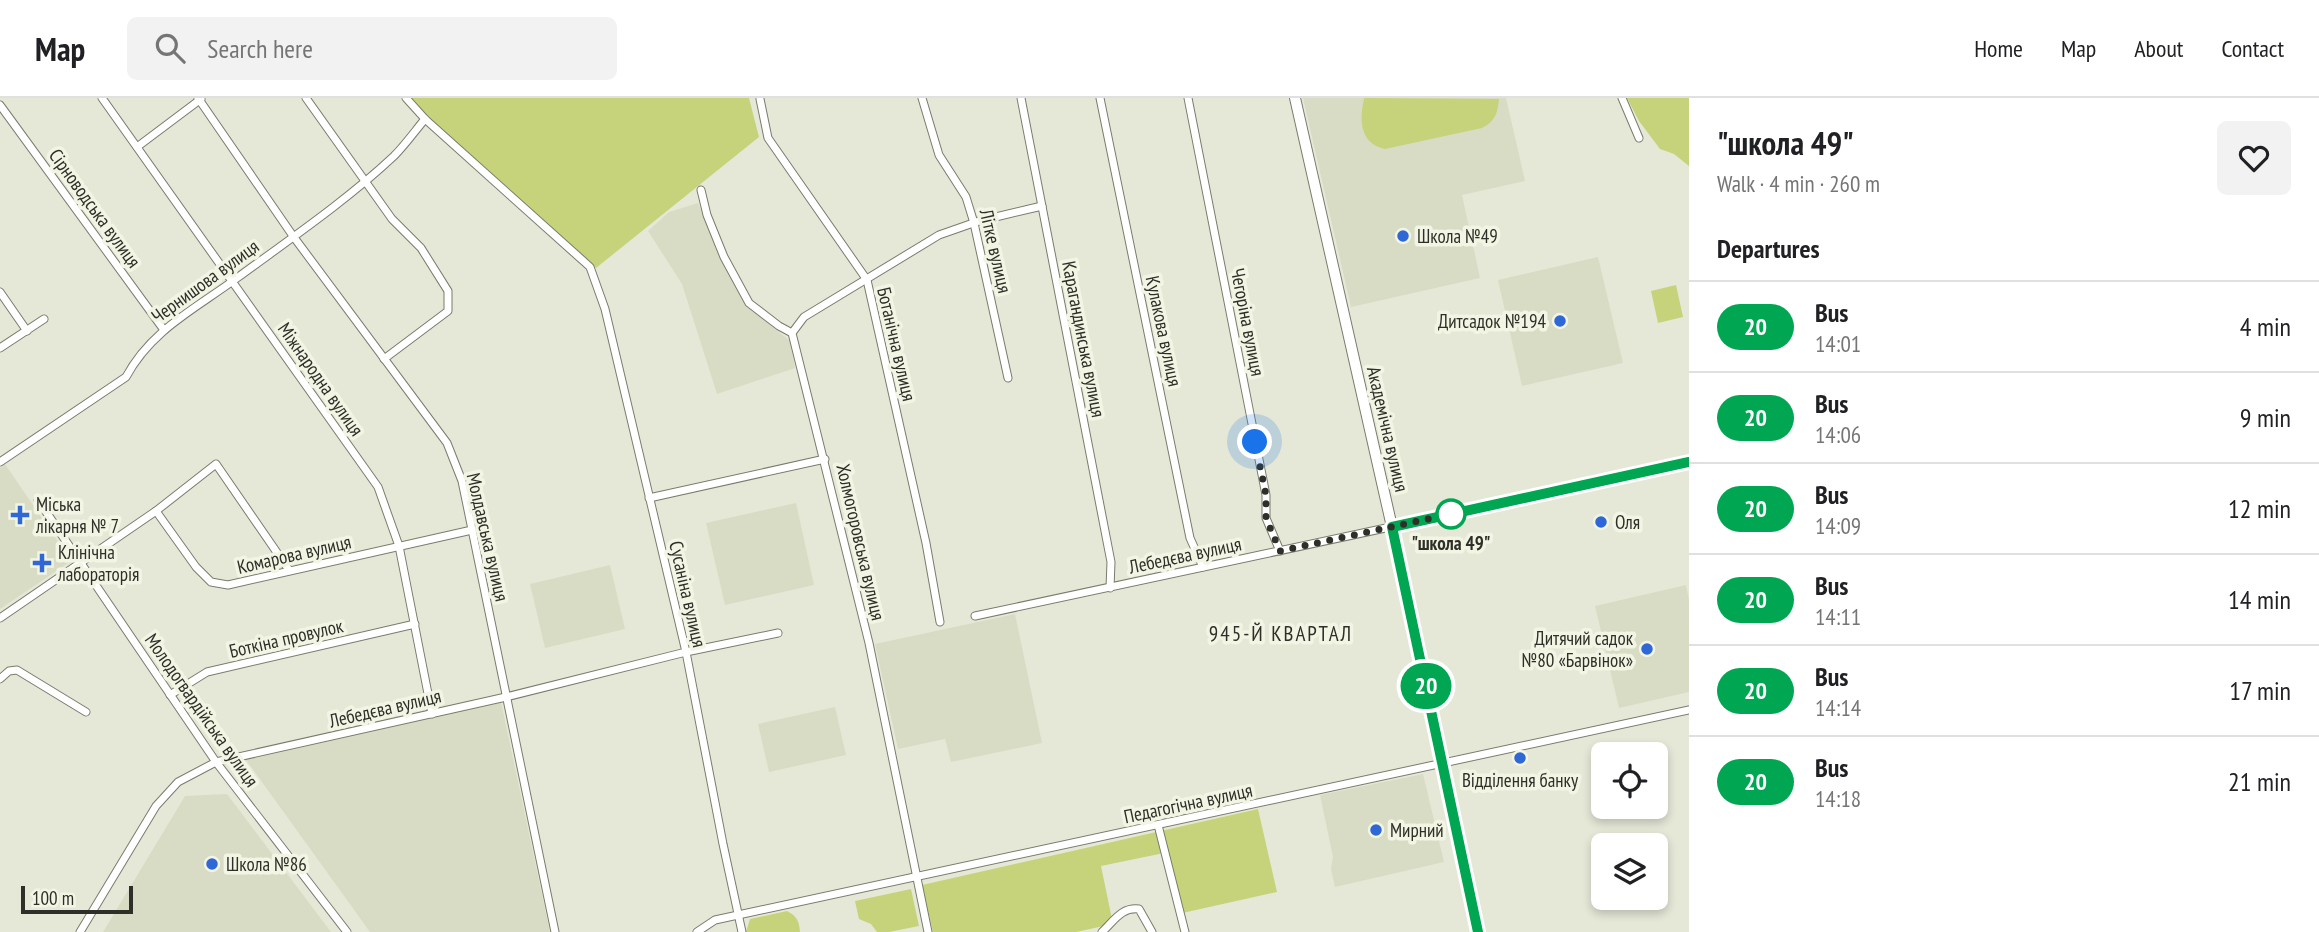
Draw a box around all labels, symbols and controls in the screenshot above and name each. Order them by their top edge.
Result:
search box [127,17,617,80]
text: Map [35,27,85,70]
icon: search [151,29,189,67]
text: Search here [207,32,313,65]
text: Home [1974,33,2023,64]
text: Map [2061,33,2096,64]
text: About [2134,33,2183,64]
text: Contact [2221,33,2284,64]
text: "школа 49" [1717,121,1854,164]
button: heart [2217,121,2291,195]
street label: Сірноводська вулиця [44,144,146,272]
text: Walk · 4 min · 260 m [1717,169,1880,198]
street label: Літке вулиця [974,206,1017,295]
place label: Школа №49 [1417,224,1498,248]
marker: Школа №49 [1395,228,1411,244]
text: Departures [1717,232,1820,265]
street label: Чернишова вулиця [147,234,263,328]
street label: Карагандинська вулиця [1057,259,1111,419]
street label: Чегоріна вулиця [1226,266,1270,378]
street label: Кулакова вулиця [1141,273,1187,389]
street label: Ботанічна вулиця [872,285,922,403]
text: Bus [1815,296,1848,329]
place label: Дитсадок №194 [1438,309,1546,333]
text: 4 min [2240,310,2291,343]
text: 20 [1744,311,1767,342]
marker: Дитсадок №194 [1552,313,1568,329]
street label: Міжнародна вулиця [273,318,369,440]
text: 14:01 [1815,329,1861,358]
street label: Академічна вулиця [1362,364,1414,494]
text: Bus [1815,387,1848,420]
text: 9 min [2240,401,2291,434]
text: 20 [1744,402,1767,433]
text: 14:06 [1815,420,1861,449]
your location [1237,424,1272,459]
street label: Холмогоровська вулиця [831,461,891,623]
street label: Молдавська вулиця [462,471,514,603]
text: Bus [1815,478,1848,511]
place label: Міська лікарня № 7 [35,492,119,538]
text: 12 min [2228,492,2291,525]
text: 20 [1744,493,1767,524]
marker: "школа 49" [1436,499,1466,529]
marker: Міська лікарня № 7 [10,505,30,525]
place label: Оля [1615,510,1640,534]
text: 14:09 [1815,511,1861,540]
marker: Оля [1593,514,1609,530]
street label: Комарова вулиця [235,529,353,579]
street label: Лебедєва вулиця [1126,531,1243,579]
place label: "школа 49" [1412,531,1490,555]
street label: Сусаніна вулиця [664,538,712,650]
place label: Клінічна лабораторія [57,540,139,586]
marker: Клінічна лабораторія [32,553,52,573]
text: Bus [1815,569,1848,602]
text: 14 min [2228,583,2291,616]
text: 20 [1744,584,1767,615]
text: 14:11 [1815,602,1861,631]
street label: Боткіна провулок [227,613,346,663]
district label: 945-Й КВАРТАЛ [1209,620,1353,647]
place label: Дитячий садок №80 «Барвінок» [1522,626,1634,672]
street label: Молодогвардійська вулиця [140,629,264,791]
marker: Дитячий садок №80 «Барвінок» [1639,641,1655,657]
text: Bus [1815,660,1848,693]
line badge: 20 [1394,663,1458,709]
text: 20 [1415,670,1437,701]
text: 17 min [2229,674,2291,707]
text: 20 [1744,675,1767,706]
street label: Лебедєва вулиця [326,683,443,733]
text: 14:14 [1815,693,1861,722]
map controls [1591,742,1668,910]
button: locate [1591,742,1668,819]
marker: Відділення банку [1512,750,1528,766]
text: Bus [1815,751,1848,784]
text: 21 min [2228,765,2291,798]
text: 20 [1744,766,1767,797]
place label: Відділення банку [1462,768,1579,792]
street label: Педагогічна вулиця [1122,778,1254,828]
text: 14:18 [1815,784,1861,813]
place label: Мирний [1390,818,1444,842]
marker: Мирний [1368,822,1384,838]
button: layers [1591,833,1668,910]
place label: Школа №86 [226,852,307,876]
marker: Школа №86 [204,856,220,872]
scale bar [21,883,133,915]
text: 100 m [32,886,74,910]

